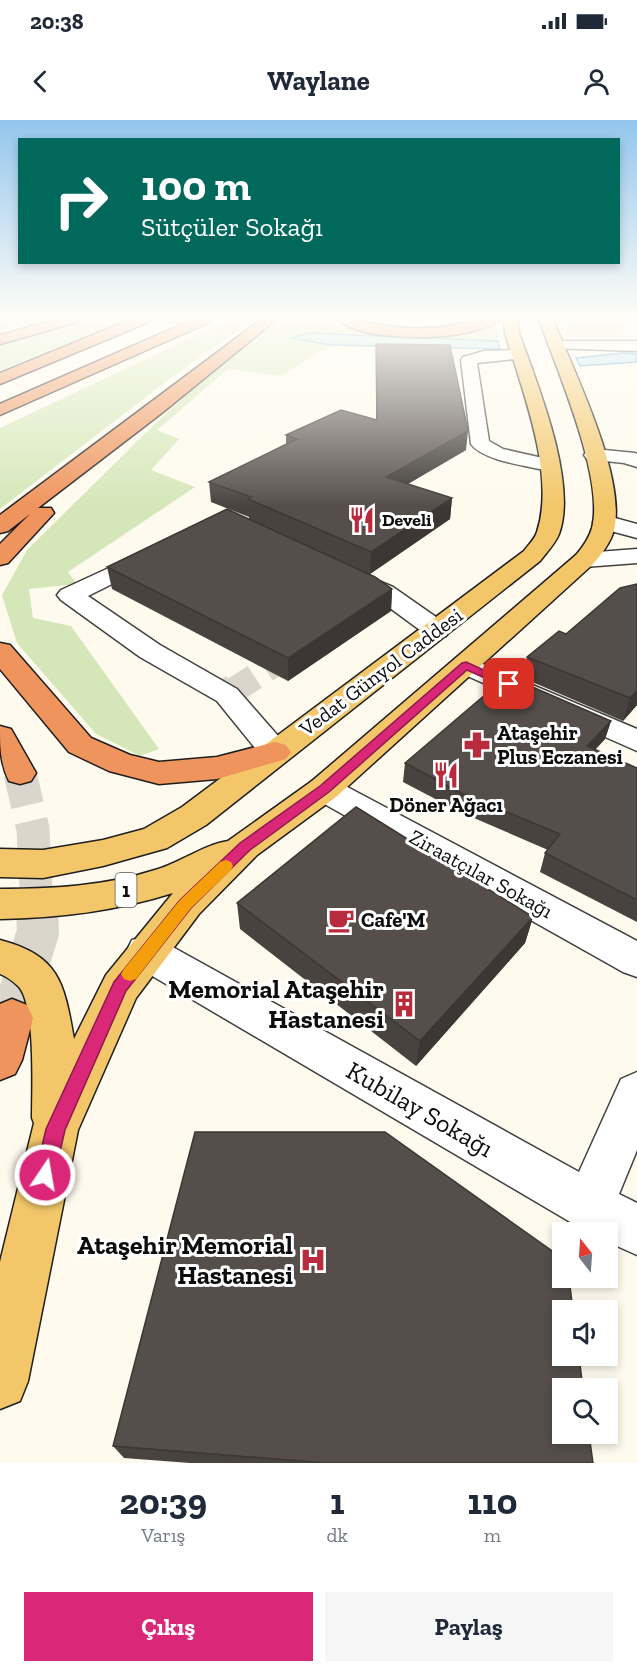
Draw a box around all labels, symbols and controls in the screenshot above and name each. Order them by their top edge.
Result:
text: 20:38 [30,8,84,35]
icon: back [24,65,57,98]
text: Waylane [267,65,370,97]
icon: person [580,65,613,98]
text: 100 m [141,160,251,211]
icon: right [42,162,120,240]
text: Sütçüler Sokağı [141,211,323,243]
restaurant icon: Develi [347,505,377,535]
place label: Develi [382,509,432,531]
street label: Vedat Günyol Caddesi [294,602,467,742]
pin [483,658,534,709]
icon: arrive [492,667,525,700]
place label: Ataşehir Plus Eczanesi [497,720,623,769]
pharmacy icon: Ataşehir Plus Eczanesi [462,730,492,760]
restaurant icon: Döner Ağacı [431,760,461,790]
place label: Döner Ağacı [389,792,503,817]
street label: Ziraatçılar Sokağı [405,824,557,923]
road number: 1 [116,873,136,907]
cafe icon: Cafe'M [326,905,356,935]
place label: Cafe'M [361,907,426,932]
place label: Memorial Ataşehir Hastanesi [168,973,384,1035]
building icon: Memorial Ataşehir Hastanesi [389,989,419,1019]
street label: Kubilay Sokağı [341,1054,499,1164]
position arrow [13,1143,77,1207]
north arrow [552,1222,618,1288]
map controls [552,1222,618,1444]
place label: Ataşehir Memorial Hastanesi [77,1229,293,1291]
hospital icon: Ataşehir Memorial Hastanesi [298,1245,328,1275]
button: sound [552,1300,618,1366]
button: search [552,1378,618,1444]
text: 20:39 [120,1480,207,1523]
text: 1 [330,1480,345,1523]
text: 110 [468,1480,517,1523]
text: Varış [141,1523,185,1547]
text: dk [327,1523,348,1547]
text: m [484,1523,501,1547]
button: Çıkış [24,1592,313,1661]
button: Paylaş [325,1592,613,1661]

